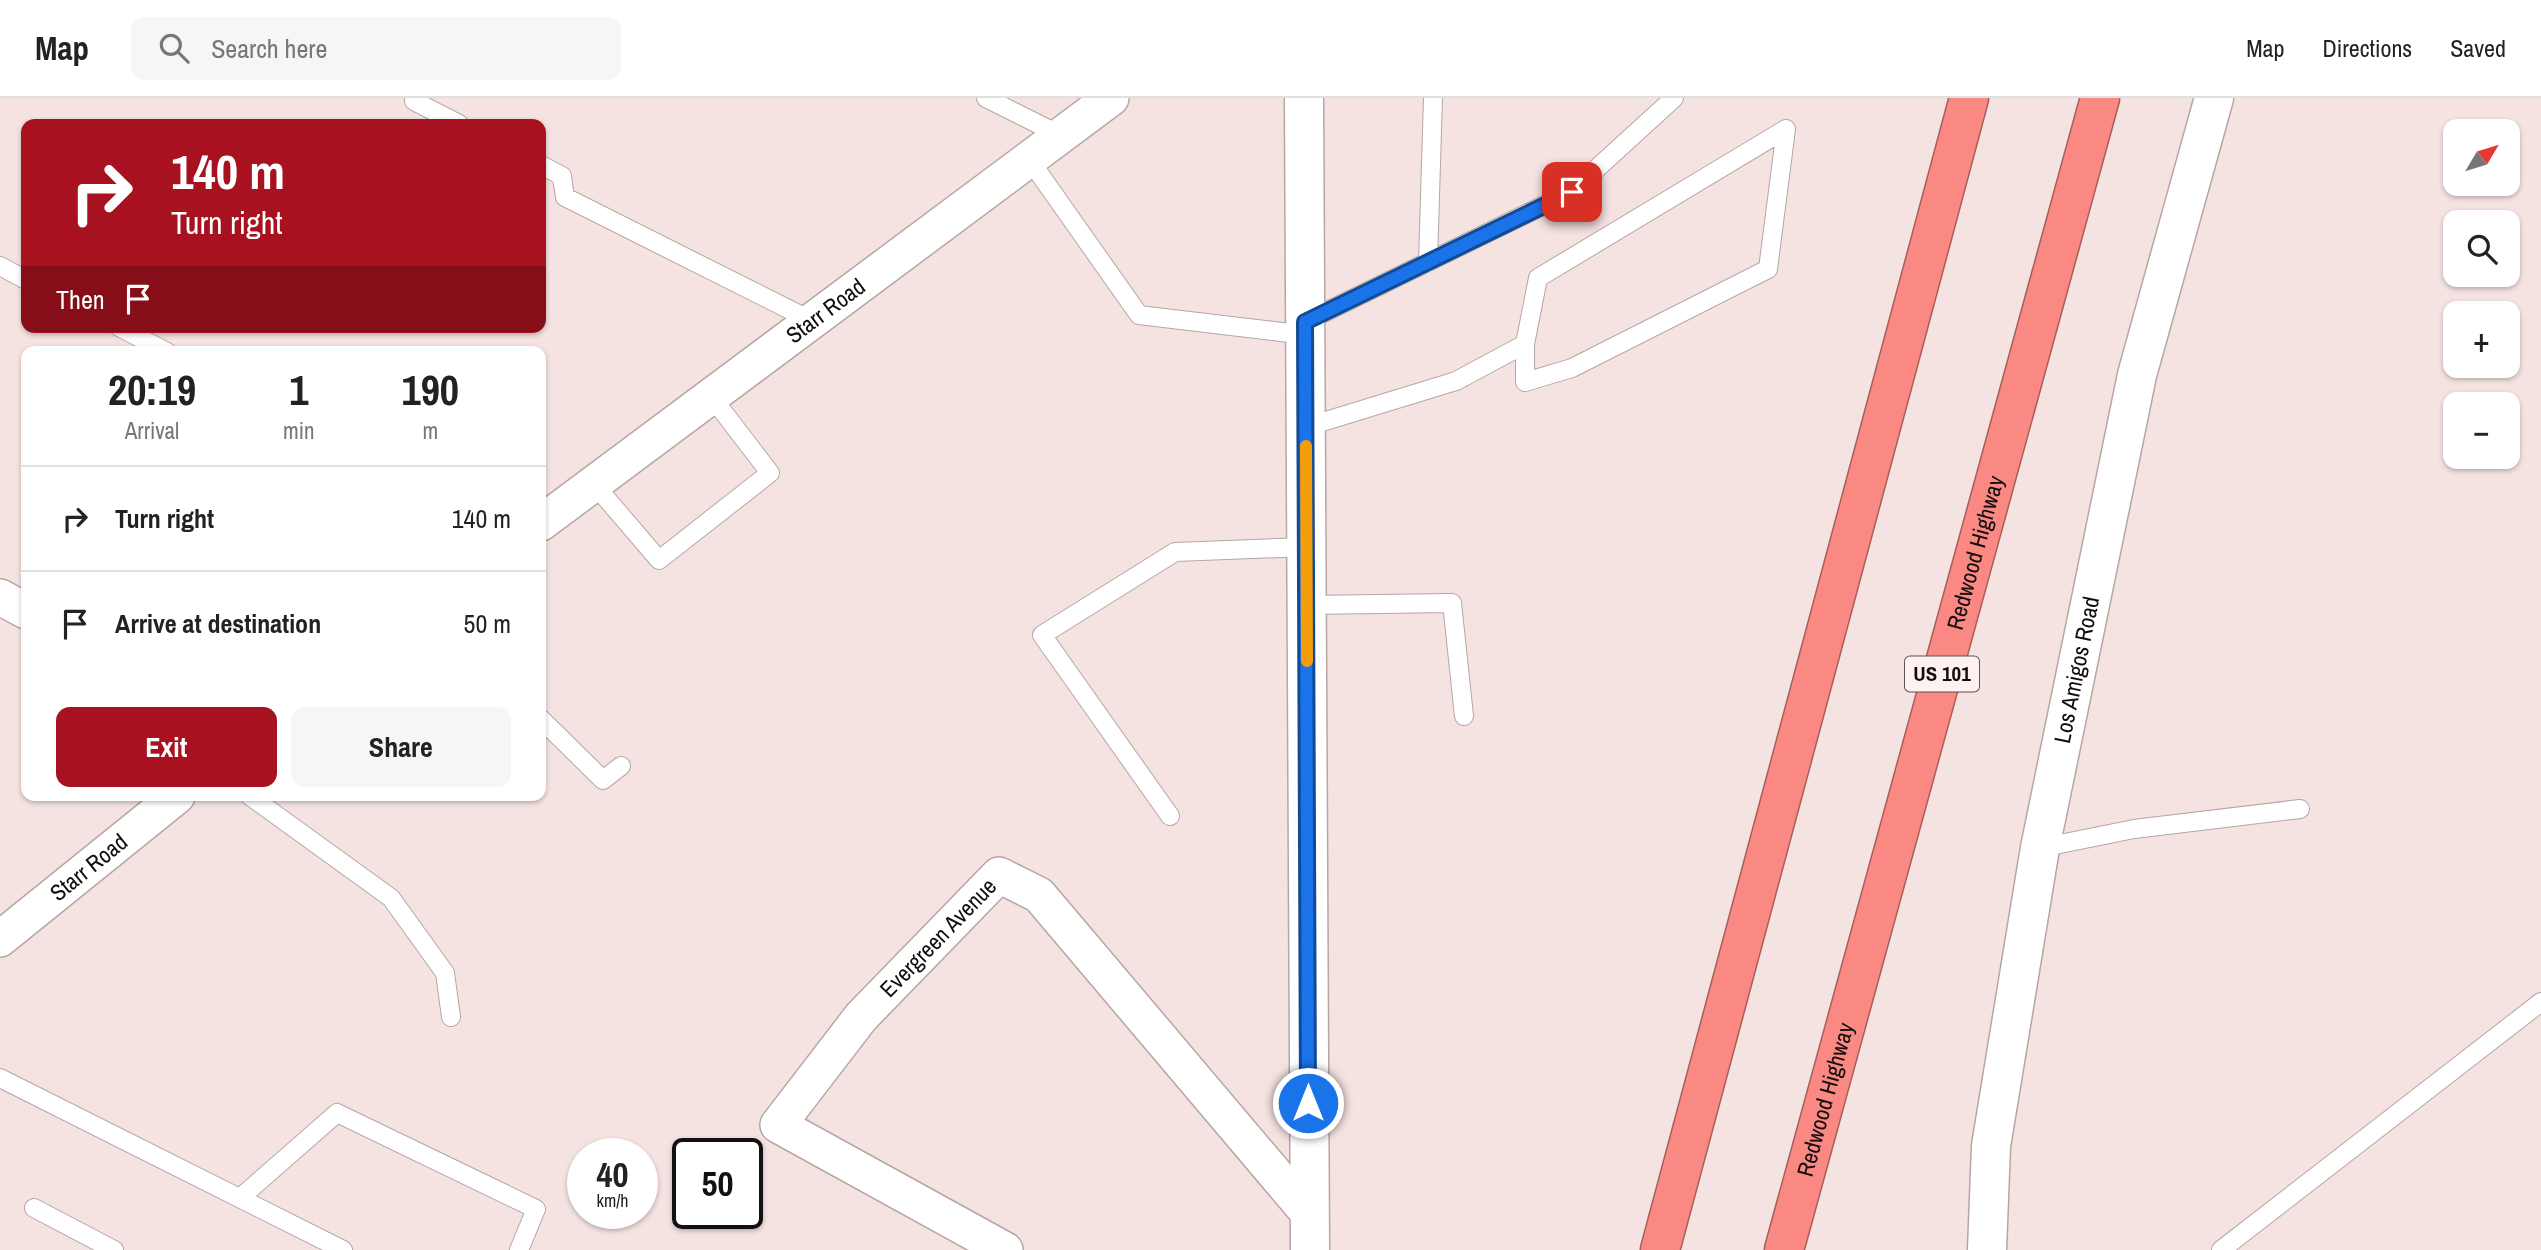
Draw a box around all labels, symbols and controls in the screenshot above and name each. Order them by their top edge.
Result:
search box [131,17,621,80]
text: Map [35,26,89,70]
icon: search [155,29,193,67]
text: Search here [211,31,327,66]
text: Map [2246,32,2284,64]
text: Directions [2322,32,2412,64]
text: Saved [2450,32,2506,64]
north arrow [2443,119,2520,196]
map controls [2443,119,2520,469]
text: 140 m [171,138,285,204]
icon: right [56,147,147,238]
pin [1542,162,1602,222]
icon: arrive [1553,173,1591,211]
text: Turn right [171,201,283,244]
button: search [2443,210,2520,287]
street label: Starr Road [779,271,871,350]
icon: arrive [119,280,157,318]
text: Then [56,282,105,317]
button: + [2443,301,2520,378]
text: 20:19 [108,362,196,418]
text: 1 [289,362,308,418]
text: 190 [402,362,459,418]
button: − [2443,392,2520,469]
text: Arrival [125,415,179,446]
text: min [283,415,315,446]
text: m [422,415,438,446]
street label: Redwood Highway [1939,472,2011,633]
icon: right [56,500,94,538]
text: Turn right [115,501,214,536]
text: 140 m [452,501,511,536]
street label: Los Amigos Road [2046,594,2106,746]
icon: arrive [56,605,94,643]
text: Arrive at destination [115,606,321,641]
text: 50 m [464,606,511,641]
road number: US 101 [1905,656,1979,692]
button: Exit [56,707,277,787]
button: Share [291,707,511,787]
street label: Starr Road [43,826,134,908]
street label: Evergreen Avenue [873,871,1003,1004]
street label: Redwood Highway [1789,1018,1861,1180]
position arrow [1271,1066,1345,1140]
speed limit sign: 50 [672,1138,763,1229]
text: 40 [597,1151,628,1198]
text: km/h [597,1188,629,1213]

